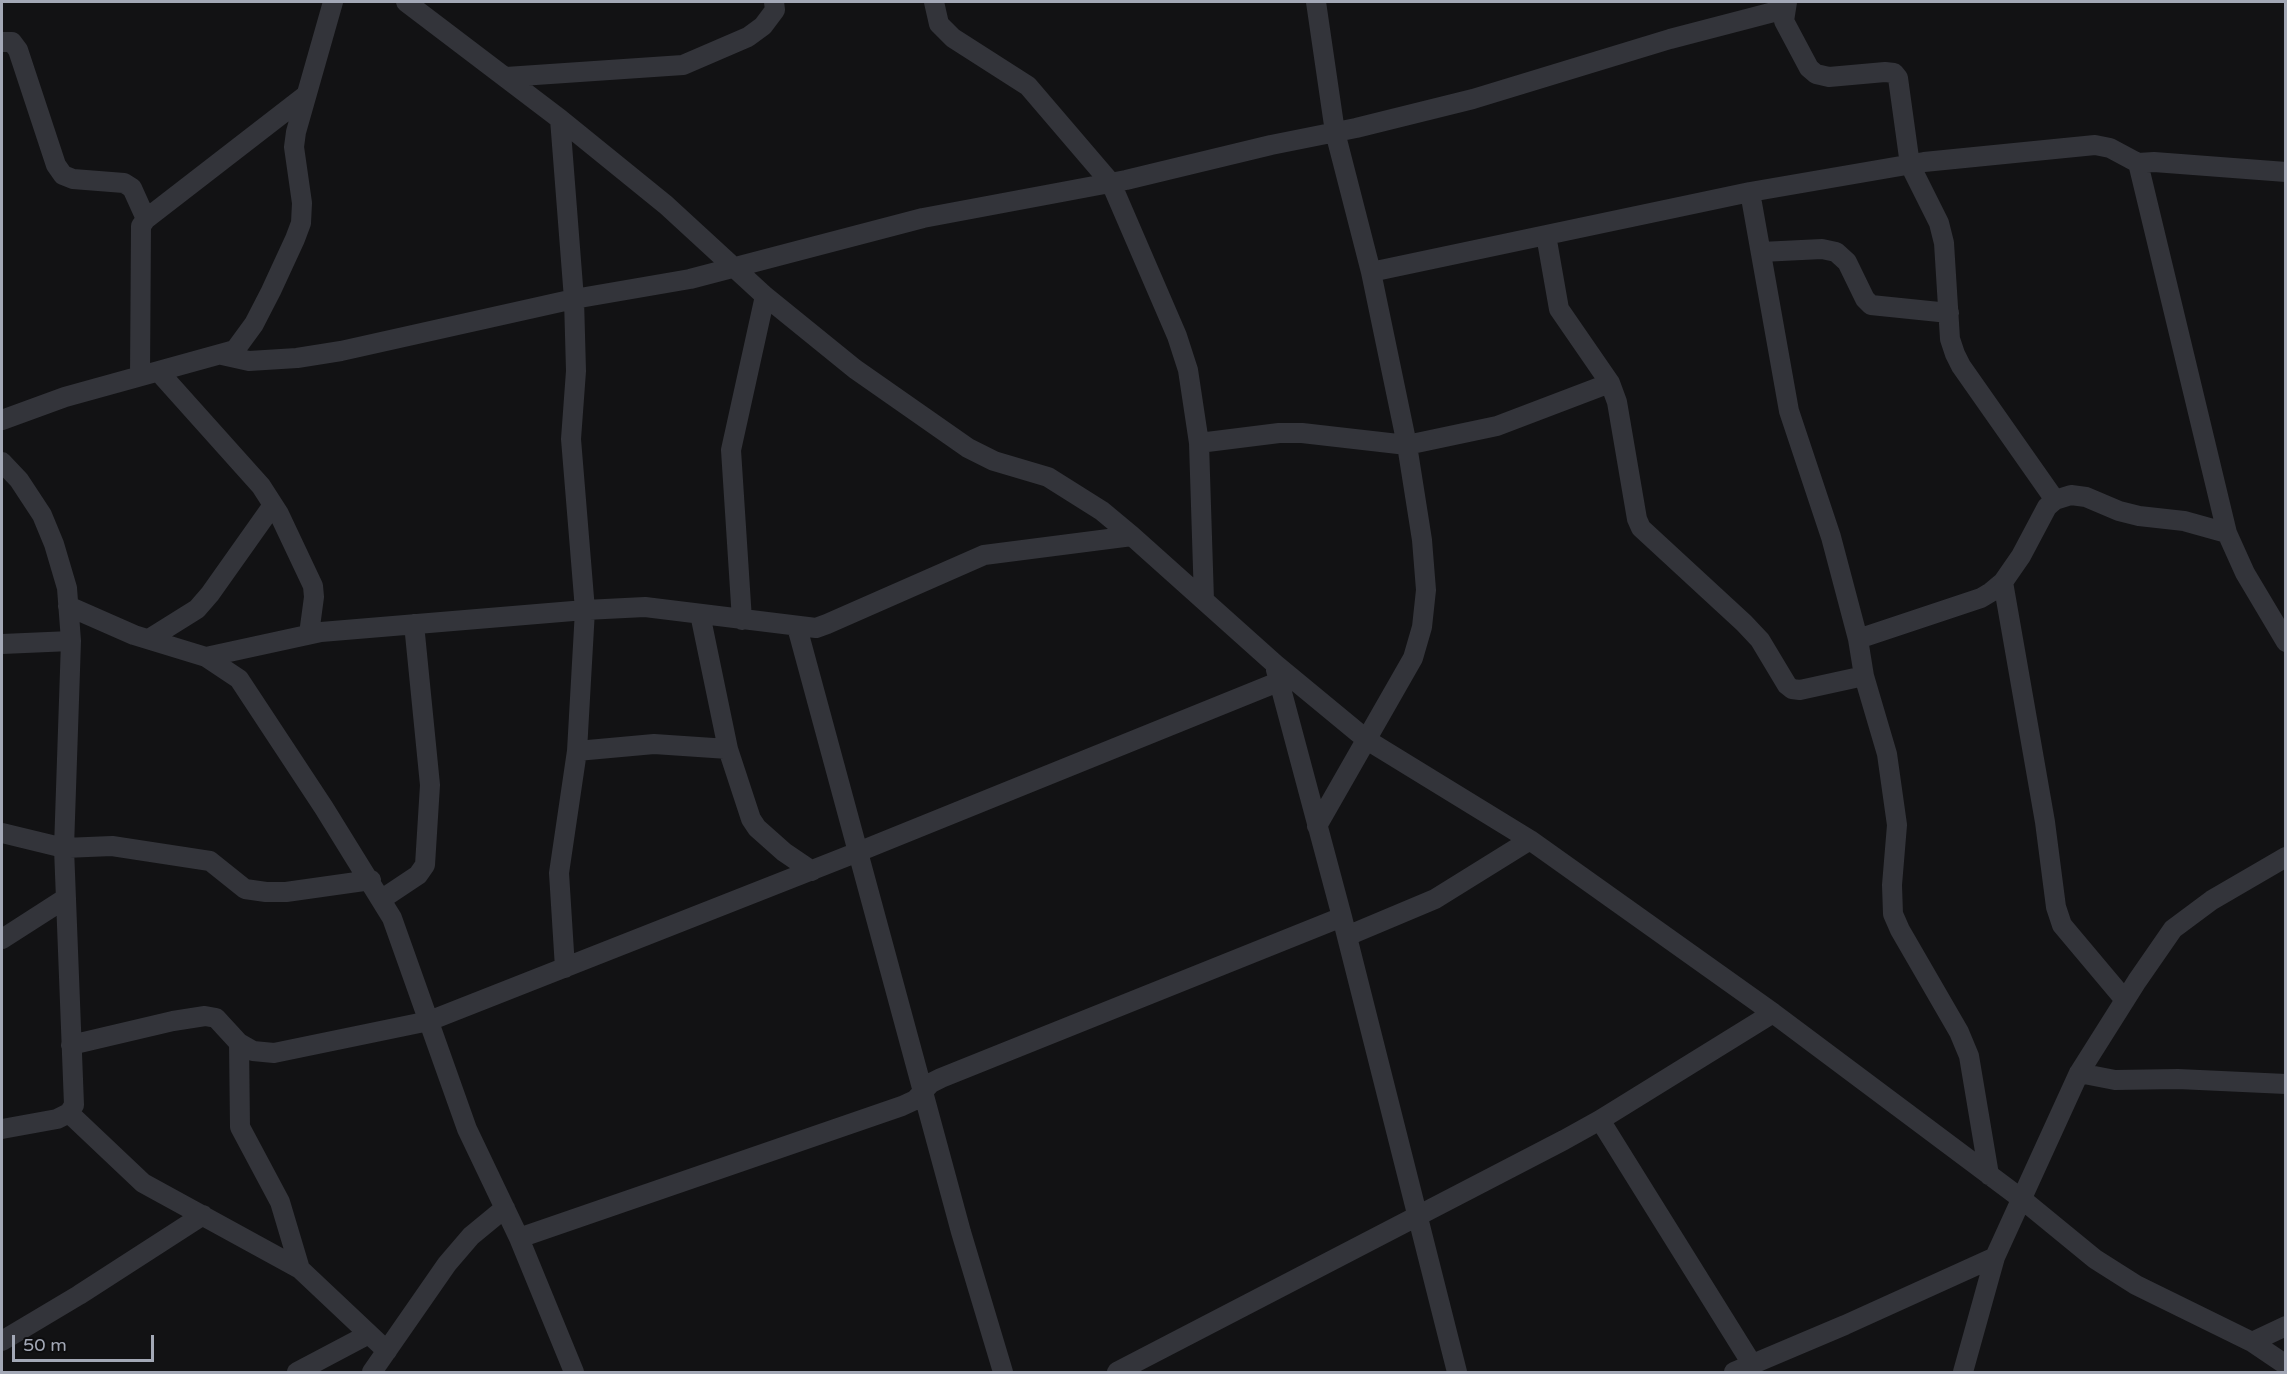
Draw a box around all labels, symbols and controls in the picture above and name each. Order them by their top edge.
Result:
scale bar [15,1323,158,1361]
text: 50 m [23,1334,67,1356]

